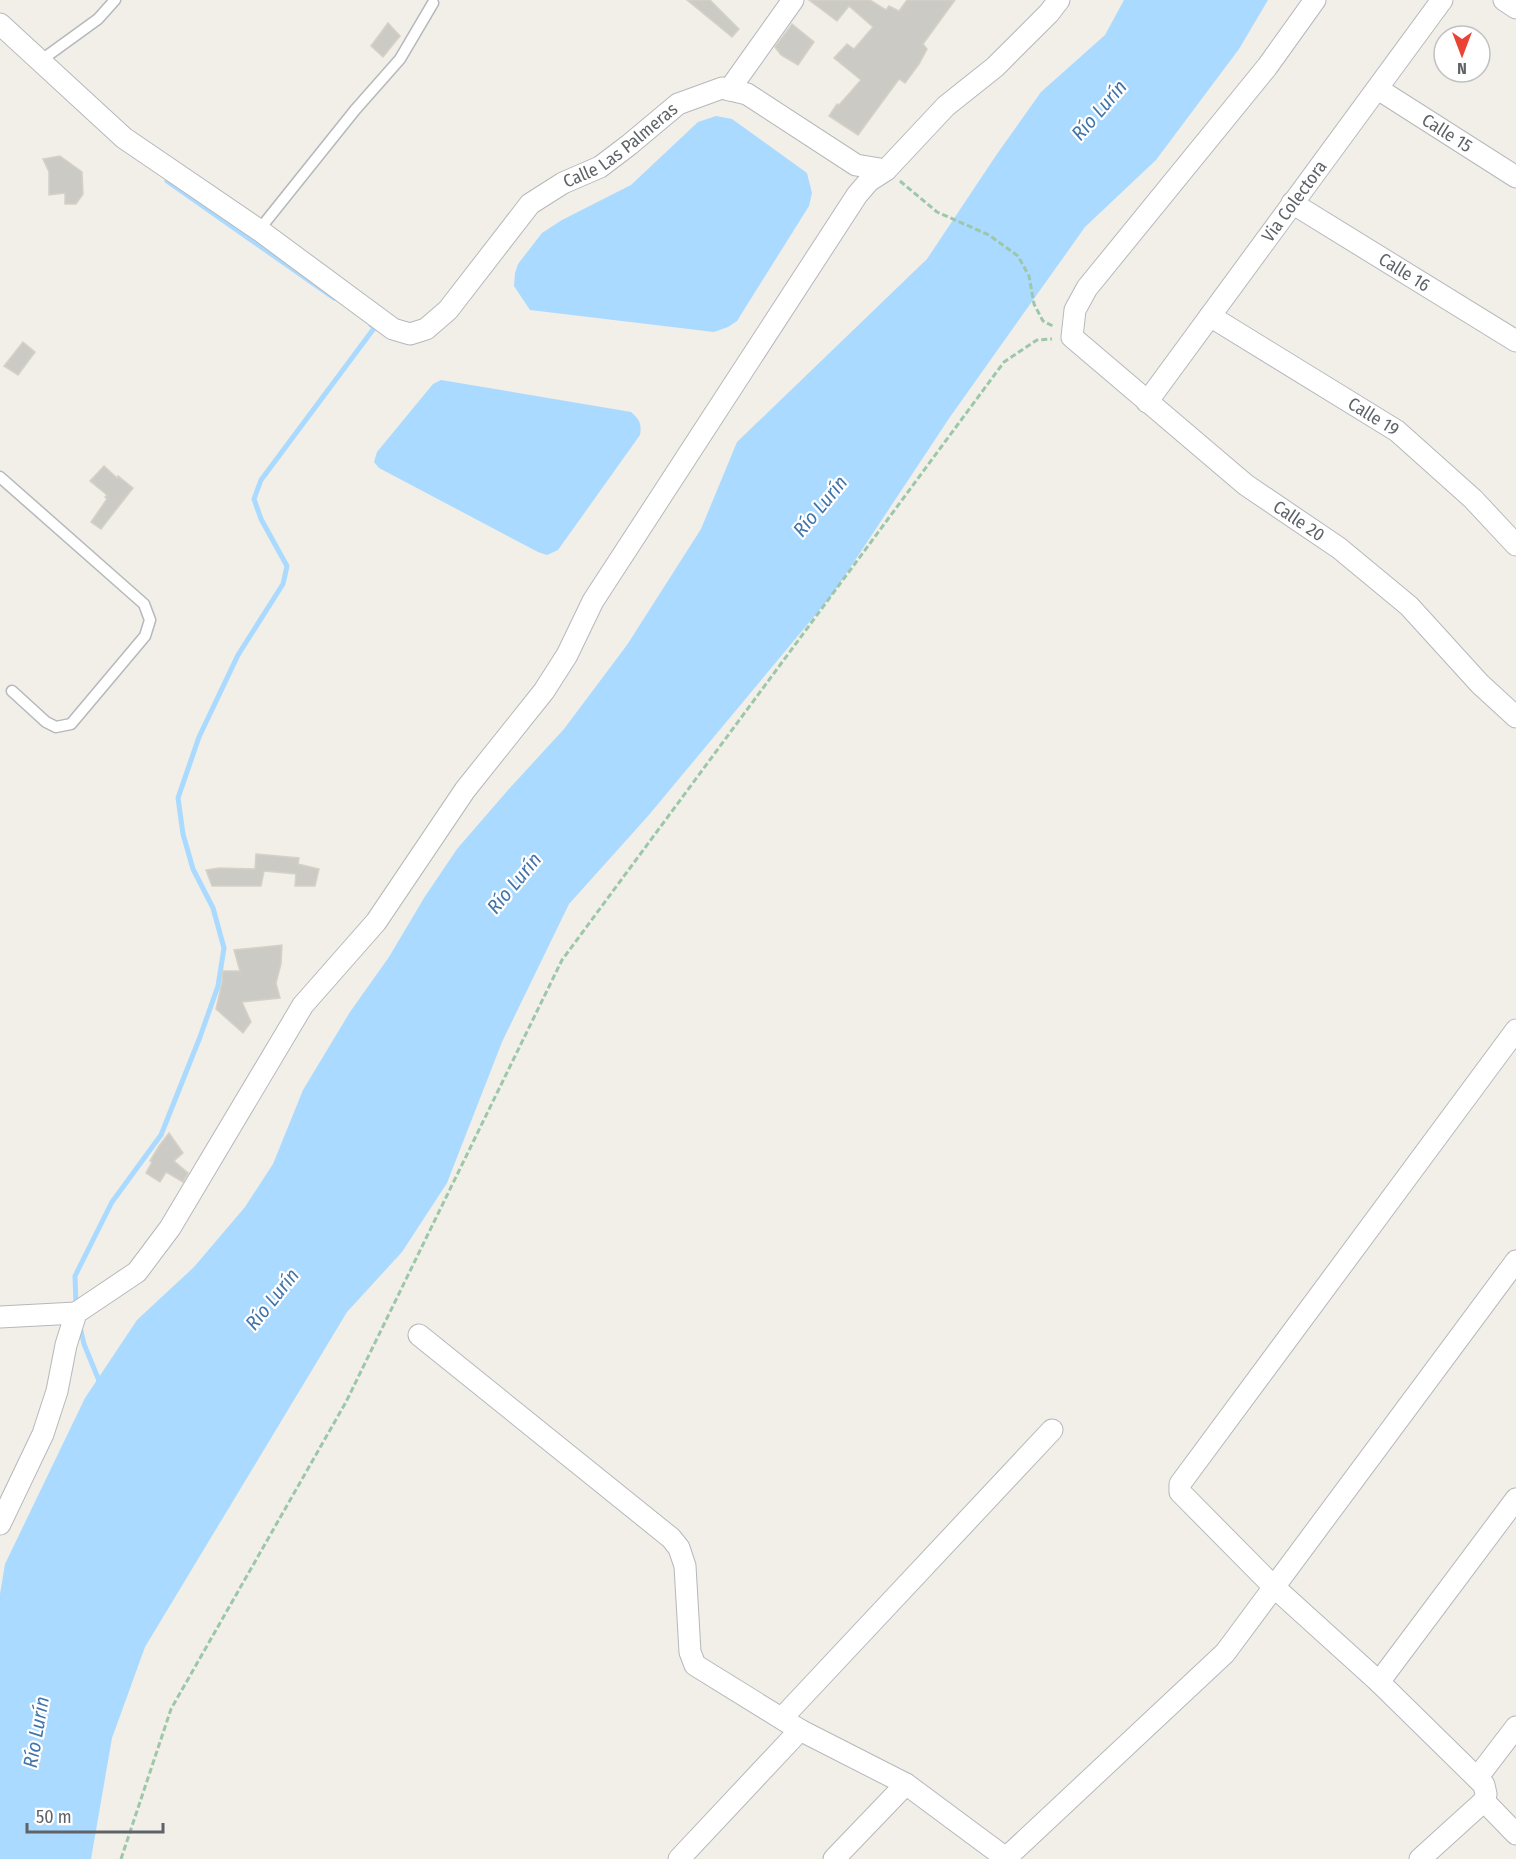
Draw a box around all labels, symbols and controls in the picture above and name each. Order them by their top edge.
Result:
north arrow [1432,24,1492,84]
text: N [1457,59,1467,78]
water label: Río Lurín [1066,75,1132,145]
street label: Calle Las Palmeras [560,98,682,193]
street label: Calle 15 [1418,109,1476,157]
street label: Via Colectora [1257,156,1332,246]
street label: Calle 16 [1375,248,1434,296]
street label: Calle 19 [1344,393,1403,441]
water label: Río Lurín [788,471,852,541]
street label: Calle 20 [1269,496,1329,546]
water label: Río Lurín [482,848,546,918]
water label: Río Lurín [240,1263,304,1335]
water label: Río Lurín [18,1694,54,1770]
scale bar [27,1796,164,1834]
text: 50 m [36,1806,72,1828]

